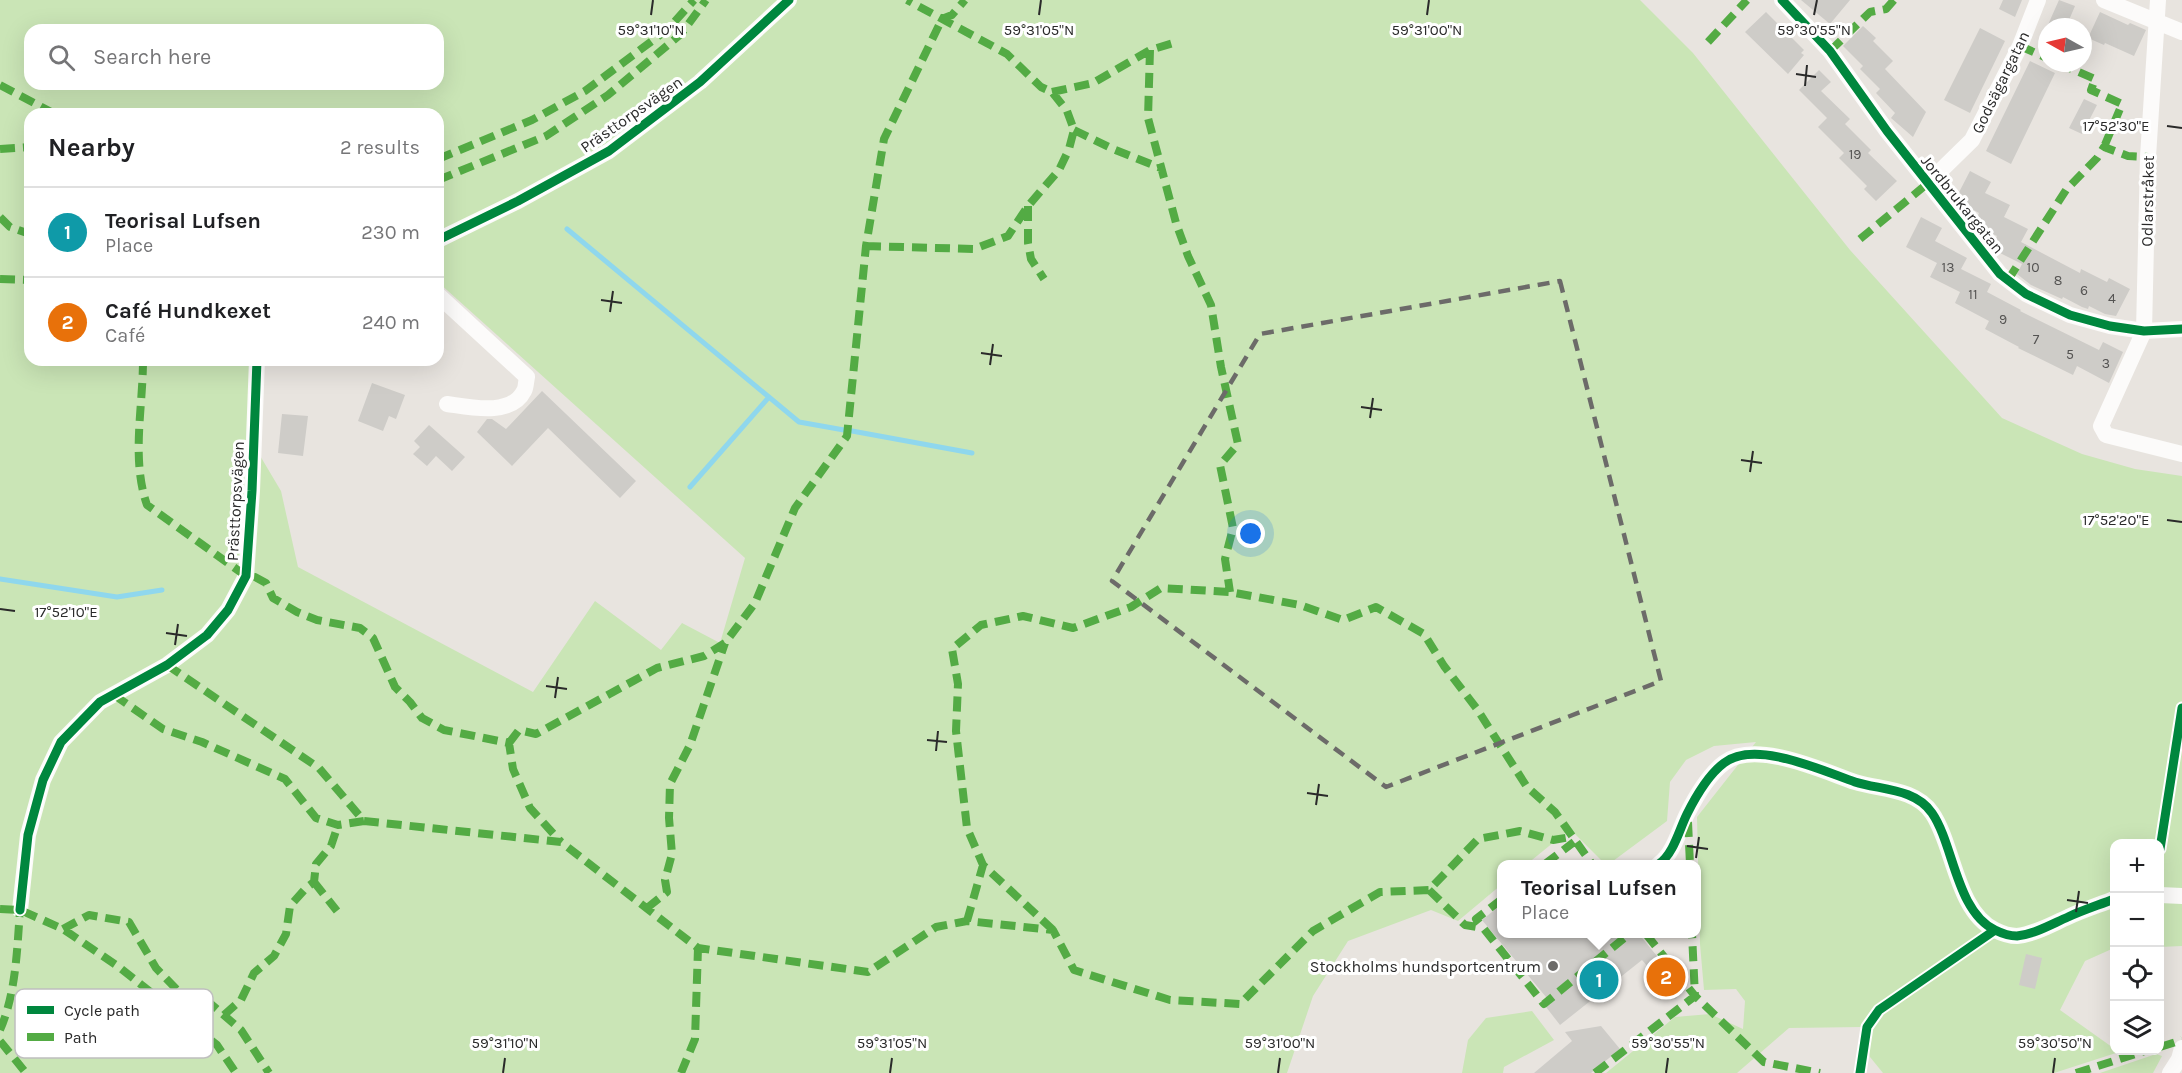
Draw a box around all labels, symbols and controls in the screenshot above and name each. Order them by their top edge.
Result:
north arrow [2038,18,2092,72]
text: 59°31'10"N [618,21,684,39]
text: 59°31'05"N [1004,21,1074,39]
text: 59°31'00"N [1392,21,1462,39]
text: 59°30'55"N [1777,21,1851,39]
search box [24,24,444,90]
street label: Godsägargatan [1967,28,2033,136]
icon: search [45,41,78,74]
text: Search here [93,44,211,70]
street label: Prästtorpsvägen [577,72,686,157]
text: 17°52'30"E [2082,117,2150,135]
text: Nearby [48,132,135,163]
text: 2 results [340,136,420,159]
house number: 19 [1849,146,1861,163]
street label: Jordbrukargatan [1917,151,2008,257]
street label: Odlarstråket [2137,155,2158,247]
text: Teorisal Lufsen [105,208,261,234]
text: 1 [64,221,71,244]
text: 230 m [361,221,420,244]
text: Place [105,234,153,257]
house number: 13 [1942,259,1954,276]
house number: 10 [2027,259,2039,276]
house number: 8 [2054,272,2062,289]
house number: 6 [2080,282,2088,299]
house number: 11 [1968,286,1978,303]
house number: 4 [2108,290,2116,307]
text: Café Hundkexet [105,298,271,324]
text: 2 [61,311,74,334]
text: 240 m [362,311,420,334]
house number: 9 [1999,311,2007,328]
text: Café [105,324,145,347]
house number: 7 [2033,331,2040,348]
house number: 5 [2066,346,2074,363]
house number: 3 [2102,355,2110,372]
street label: Prästtorpsvägen [223,441,248,561]
text: 17°52'20"E [2083,511,2149,529]
your location [1236,519,1265,548]
text: 17°52'10"E [34,603,98,621]
map controls [2110,839,2164,1055]
button: + [2110,839,2164,893]
popup [1497,860,1701,938]
text: Teorisal Lufsen [1521,875,1677,901]
button: − [2110,893,2164,947]
text: Place [1521,901,1569,924]
button: locate [2110,947,2164,1001]
pin: 2 [1646,954,1686,1000]
place label: Stockholms hundsportcentrum [1310,957,1541,976]
pin: 1 [1580,958,1618,1002]
marker: Stockholms hundsportcentrum [1546,959,1560,973]
legend [15,989,213,1058]
text: Cycle path [64,1001,140,1020]
button: layers [2110,1001,2164,1055]
text: Path [64,1028,97,1047]
text: 59°31'10"N [472,1034,538,1052]
text: 59°31'05"N [857,1034,927,1052]
text: 59°31'00"N [1245,1034,1315,1052]
text: 59°30'55"N [1631,1034,1705,1052]
text: 59°30'50"N [2018,1034,2092,1052]

